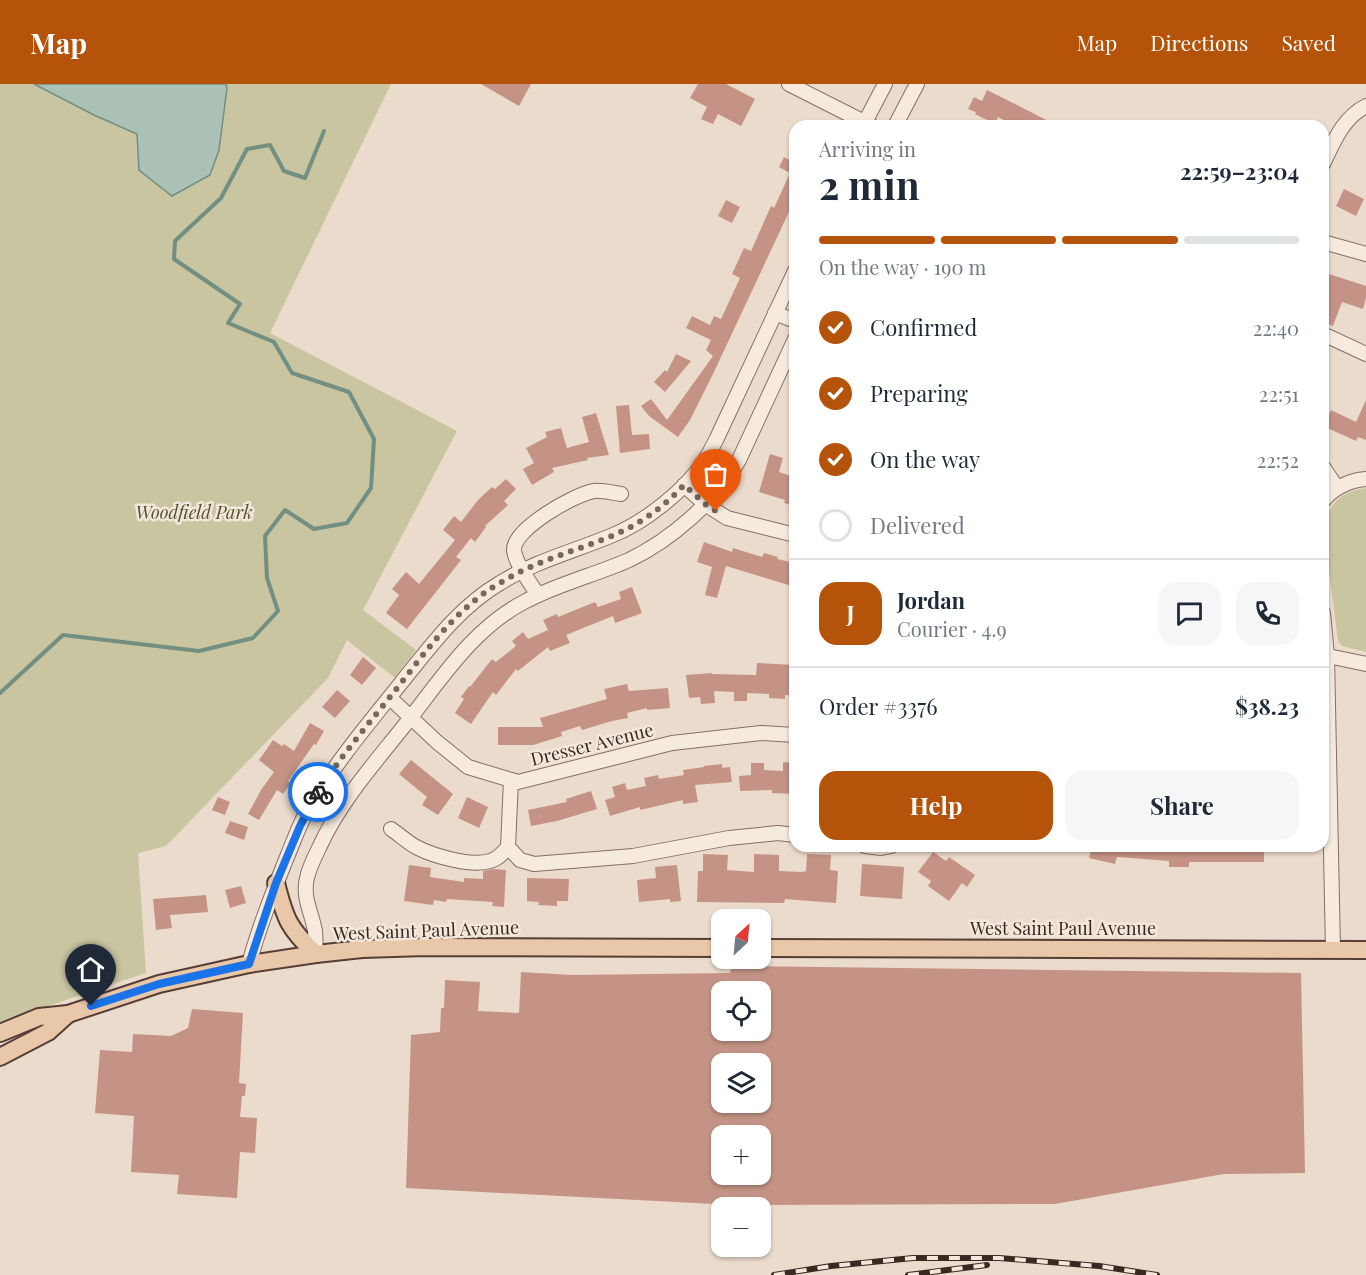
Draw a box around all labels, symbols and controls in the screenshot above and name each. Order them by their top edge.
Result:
text: Map [30,24,87,61]
text: Map [1076,28,1117,56]
text: Directions [1150,28,1248,56]
text: Saved [1281,28,1336,56]
text: Arriving in [819,135,916,162]
text: 22:59–23:04 [1180,156,1299,186]
text: 2 min [819,158,920,210]
text: On the way · 190 m [819,253,986,280]
icon: check [819,311,852,344]
text: Confirmed [870,312,977,342]
text: 22:40 [1253,314,1299,341]
icon: check [819,377,852,410]
text: Preparing [870,378,968,408]
text: 22:51 [1259,380,1299,407]
icon: check [819,443,852,476]
text: On the way [870,444,980,474]
text: 22:52 [1257,446,1299,473]
pin [690,449,741,511]
icon: bag [699,458,732,491]
park label: Woodfield Park [136,500,252,524]
text: Delivered [870,510,965,540]
button: chat [1158,582,1221,645]
button: phone [1236,582,1299,645]
text: Jordan [897,585,965,615]
text: J [846,598,855,628]
text: Courier · 4.9 [897,615,1007,642]
text: Order #3376 [819,691,938,721]
text: $38.23 [1235,691,1299,721]
street label: Dresser Avenue [528,717,656,771]
courier [288,762,348,822]
button: Help [819,771,1053,840]
button: Share [1065,771,1299,840]
icon: bike [302,776,335,809]
north arrow [711,909,771,969]
map controls [711,909,771,1257]
street label: West Saint Paul Avenue [331,915,519,945]
street label: West Saint Paul Avenue [969,916,1156,940]
pin [65,944,116,1006]
icon: home [74,953,107,986]
button: locate [711,981,771,1041]
button: layers [711,1053,771,1113]
button: + [711,1125,771,1185]
button: − [711,1197,771,1257]

